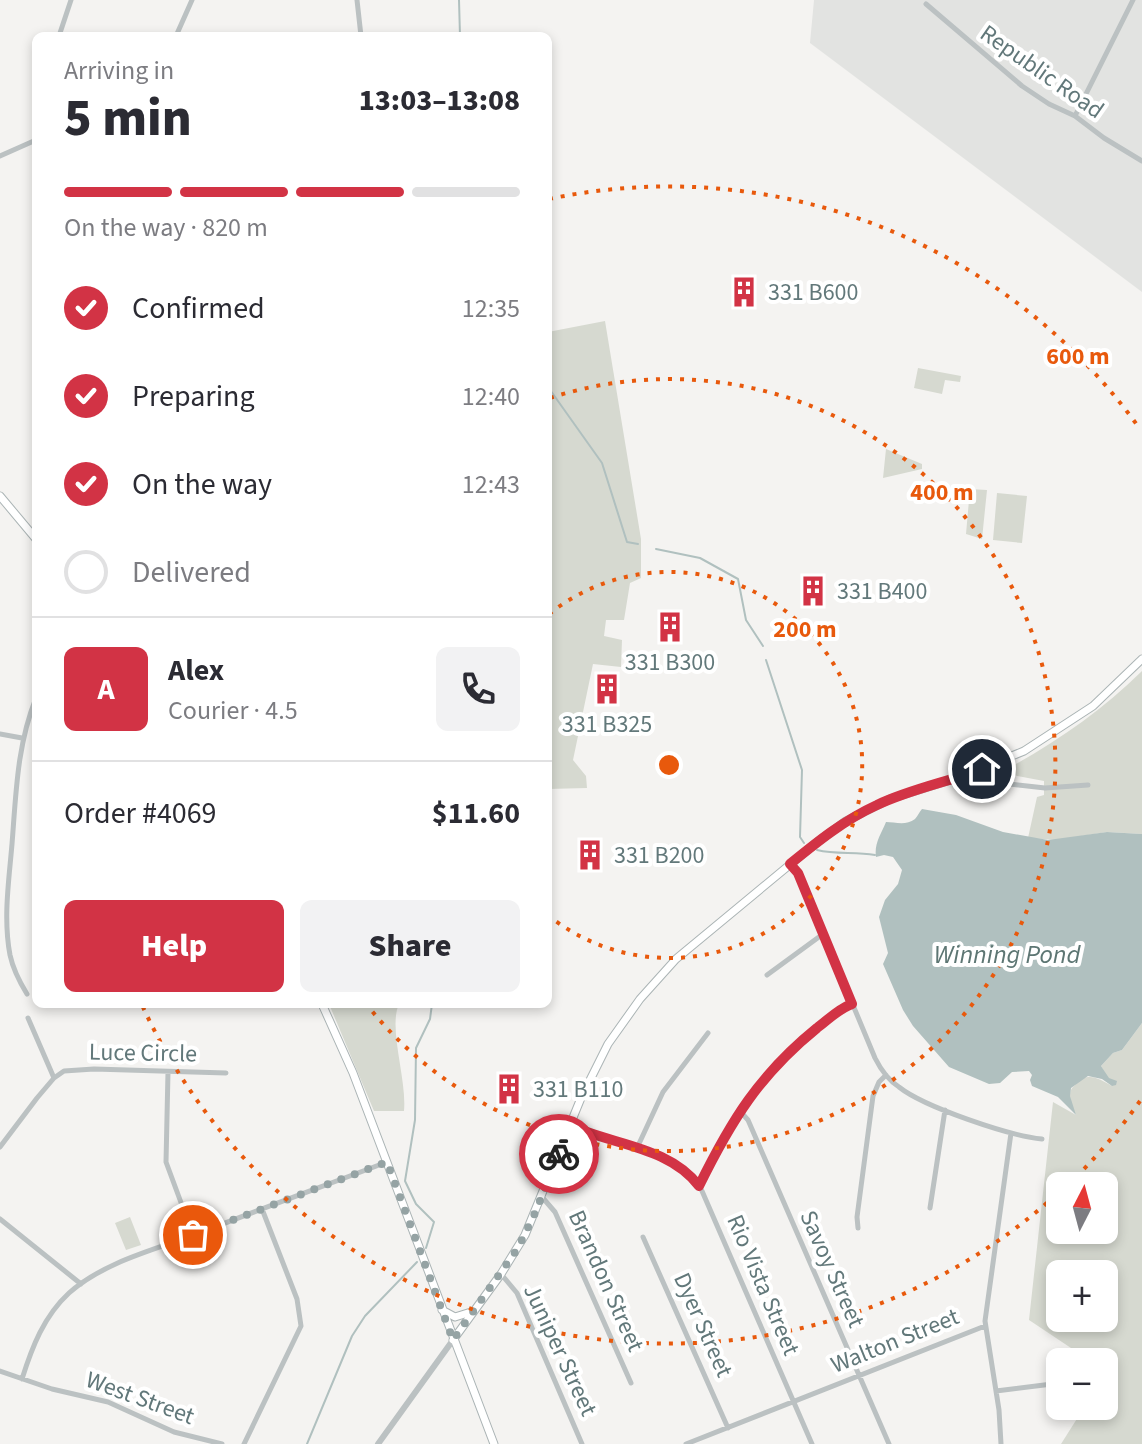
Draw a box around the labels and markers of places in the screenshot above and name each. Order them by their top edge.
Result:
building icon: 331 B600 [727,275,761,309]
place label: 331 B600 [768,275,858,310]
building icon: 331 B400 [796,574,830,608]
place label: 331 B400 [837,574,927,609]
building icon: 331 B300 [653,610,687,644]
place label: 331 B300 [625,645,715,680]
building icon: 331 B325 [590,672,624,706]
place label: 331 B325 [562,707,652,742]
pin [948,735,1016,803]
centre of rings [655,751,683,779]
building icon: 331 B200 [573,838,607,872]
place label: 331 B200 [614,838,704,873]
building icon: 331 B110 [492,1072,526,1106]
place label: 331 B110 [533,1072,623,1107]
pin [159,1201,227,1269]

